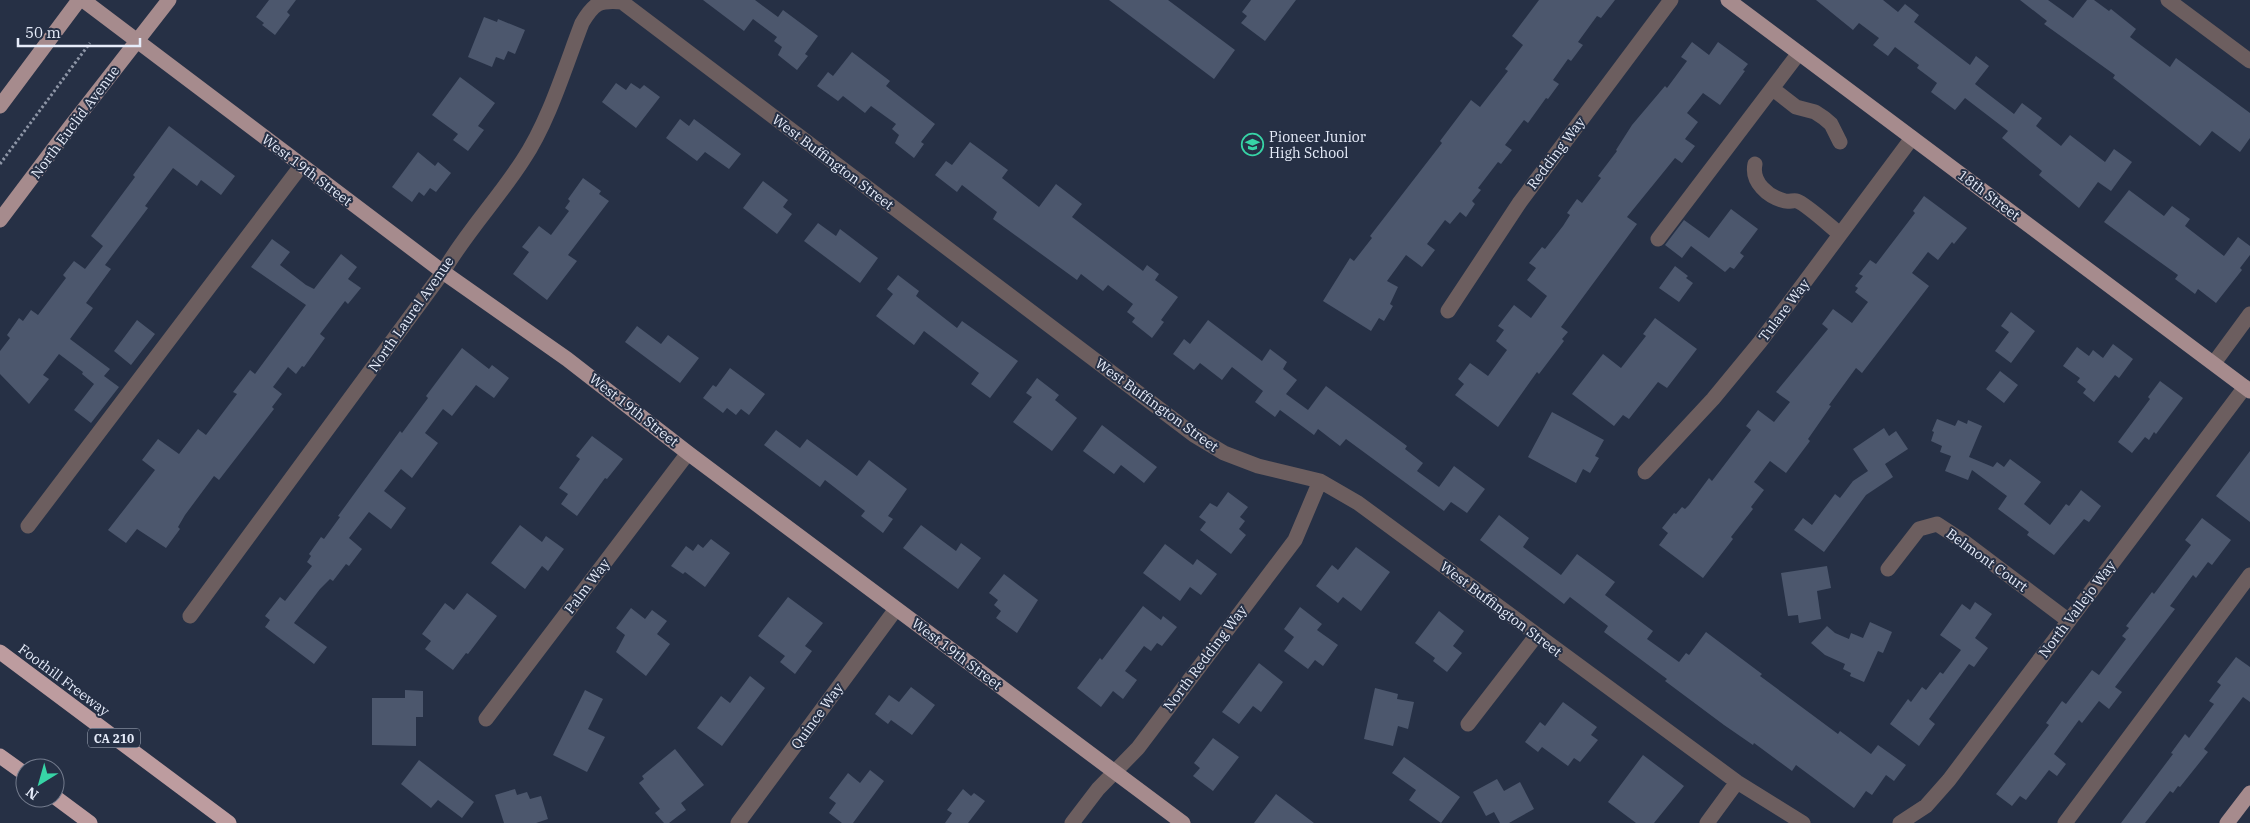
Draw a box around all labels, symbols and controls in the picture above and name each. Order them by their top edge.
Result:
scale bar [18,15,140,47]
text: 50 m [25,23,61,42]
street label: North Euclid Avenue [27,62,123,182]
street label: West Buffington Street [769,110,897,214]
street label: Redding Way [1523,113,1589,193]
place label: Pioneer Junior High School [1269,128,1367,162]
street label: West 19th Street [258,130,356,210]
school or university icon: Pioneer Junior High School [1241,133,1265,157]
street label: 18th Street [1954,166,2024,224]
street label: North Laurel Avenue [364,253,458,375]
street label: Tulare Way [1755,275,1814,345]
street label: West Buffington Street [1092,354,1222,456]
street label: West 19th Street [586,370,682,450]
street label: Belmont Court [1943,524,2031,596]
street label: Palm Way [560,554,614,617]
street label: North Vallejo Way [2035,556,2120,661]
street label: West Buffington Street [1437,557,1565,661]
street label: North Redding Way [1159,601,1251,714]
street label: West 19th Street [908,614,1006,694]
street label: Foothill Freeway [15,640,113,720]
street label: Quince Way [787,679,847,753]
road number: CA 210 [88,728,140,748]
north arrow [15,758,65,808]
text: N [22,783,42,804]

